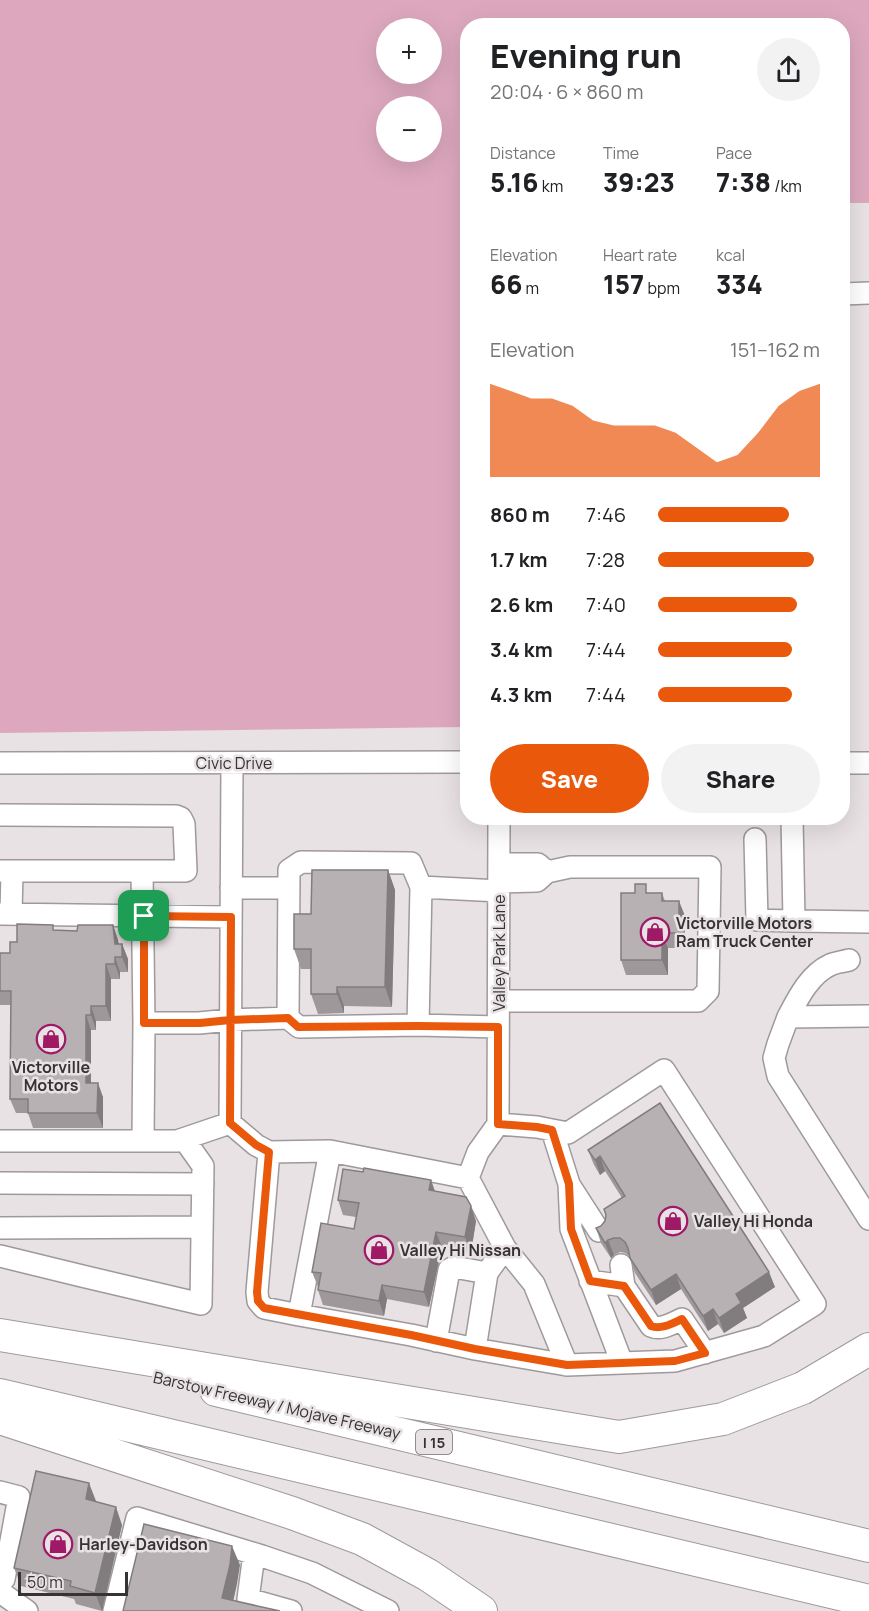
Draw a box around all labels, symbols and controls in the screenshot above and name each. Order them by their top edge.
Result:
map controls [376,18,442,162]
button: + [376,18,442,84]
text: Evening run [490,33,682,78]
button: share [757,38,820,101]
text: 20:04 · 6 × 860 m [490,78,643,105]
button: − [376,96,442,162]
text: Distance [490,142,556,164]
text: Time [603,142,639,164]
text: Pace [716,142,752,164]
text: 5.16 [490,164,539,200]
text: 39:23 [603,164,675,200]
text: 7:38 [716,164,771,200]
text: km [539,175,563,197]
text: /km [771,175,802,197]
text: Elevation [490,244,558,266]
text: Heart rate [603,244,677,266]
text: kcal [716,244,745,266]
text: 66 [490,266,522,302]
text: 157 [603,266,644,302]
text: 334 [716,266,763,302]
text: m [522,277,539,299]
text: bpm [644,277,680,299]
text: Elevation [490,336,574,363]
text: 151–162 m [730,336,820,363]
text: 860 m [490,501,550,528]
text: 7:46 [586,501,626,528]
text: 1.7 km [490,546,547,573]
text: 7:28 [586,546,625,573]
text: 2.6 km [490,591,553,618]
text: 7:40 [586,591,626,618]
text: 3.4 km [490,636,553,663]
text: 7:44 [586,636,626,663]
text: 4.3 km [490,681,552,708]
text: 7:44 [586,681,626,708]
button: Save [490,744,649,813]
button: Share [661,744,820,813]
street label: Civic Drive [196,752,272,774]
pin [118,890,169,941]
street label: Valley Park Lane [488,894,510,1012]
icon: arrive [127,899,160,932]
place label: Victorville Motors Ram Truck Center [676,912,813,952]
shop icon: Victorville Motors Ram Truck Center [639,916,671,948]
shop icon: Victorville Motors [35,1023,67,1055]
place label: Victorville Motors [12,1056,91,1096]
shop icon: Valley Hi Honda [657,1205,689,1237]
place label: Valley Hi Honda [694,1210,813,1232]
shop icon: Valley Hi Nissan [363,1234,395,1266]
place label: Valley Hi Nissan [400,1239,521,1261]
street label: Barstow Freeway / Mojave Freeway [151,1366,403,1444]
road number: I 15 [416,1430,452,1454]
shop icon: Harley-Davidson [42,1528,74,1560]
place label: Harley-Davidson [79,1533,208,1555]
scale bar [18,1569,128,1596]
text: 50 m [27,1571,63,1593]

